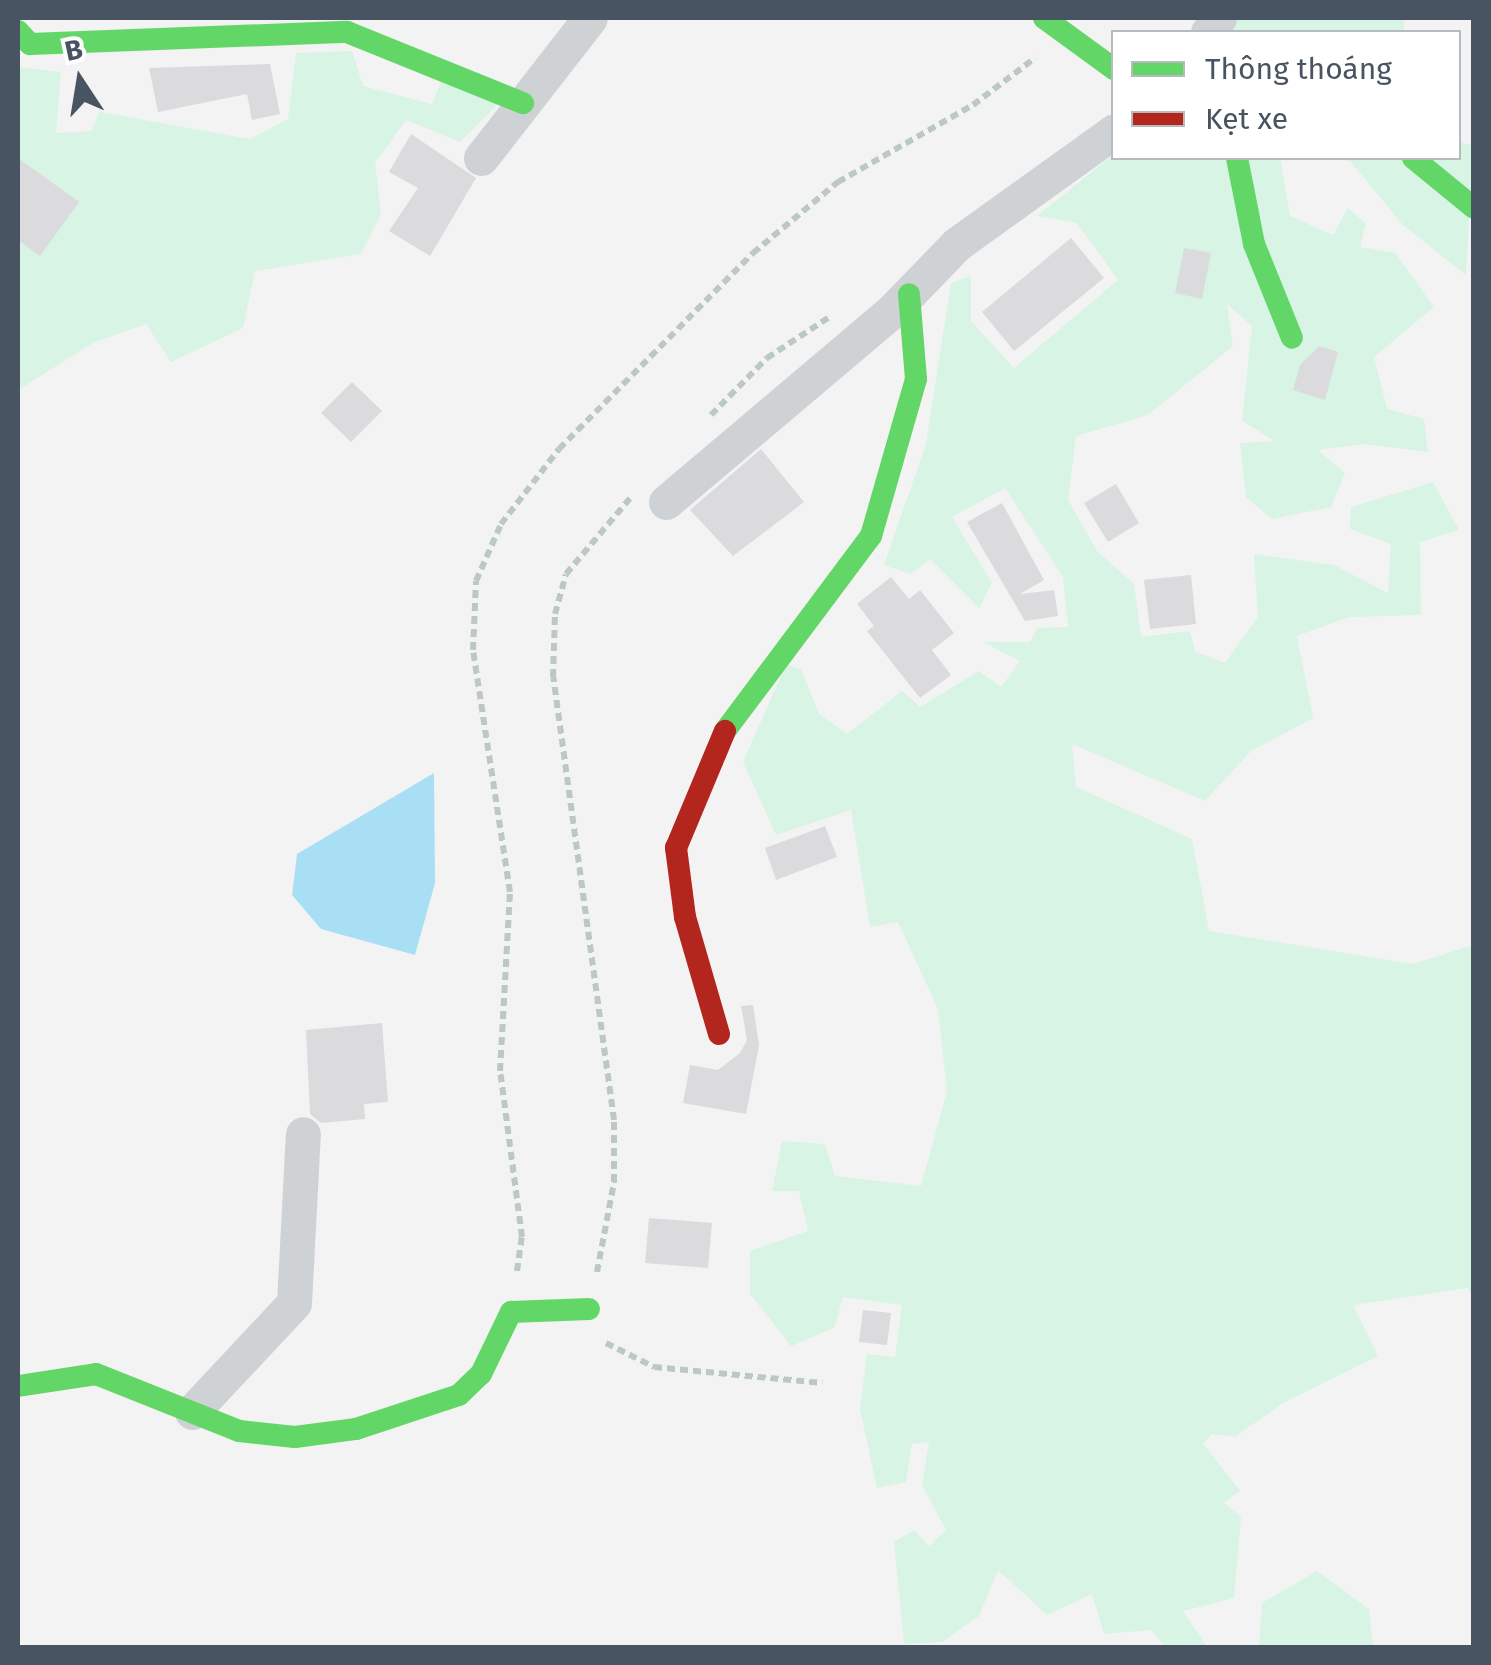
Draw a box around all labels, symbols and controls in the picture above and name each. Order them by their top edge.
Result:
north arrow [30,30,130,130]
legend [1111,30,1461,160]
text: B [62,32,86,68]
text: Thông thoáng [1205,51,1392,87]
text: Kẹt xe [1205,101,1288,137]

